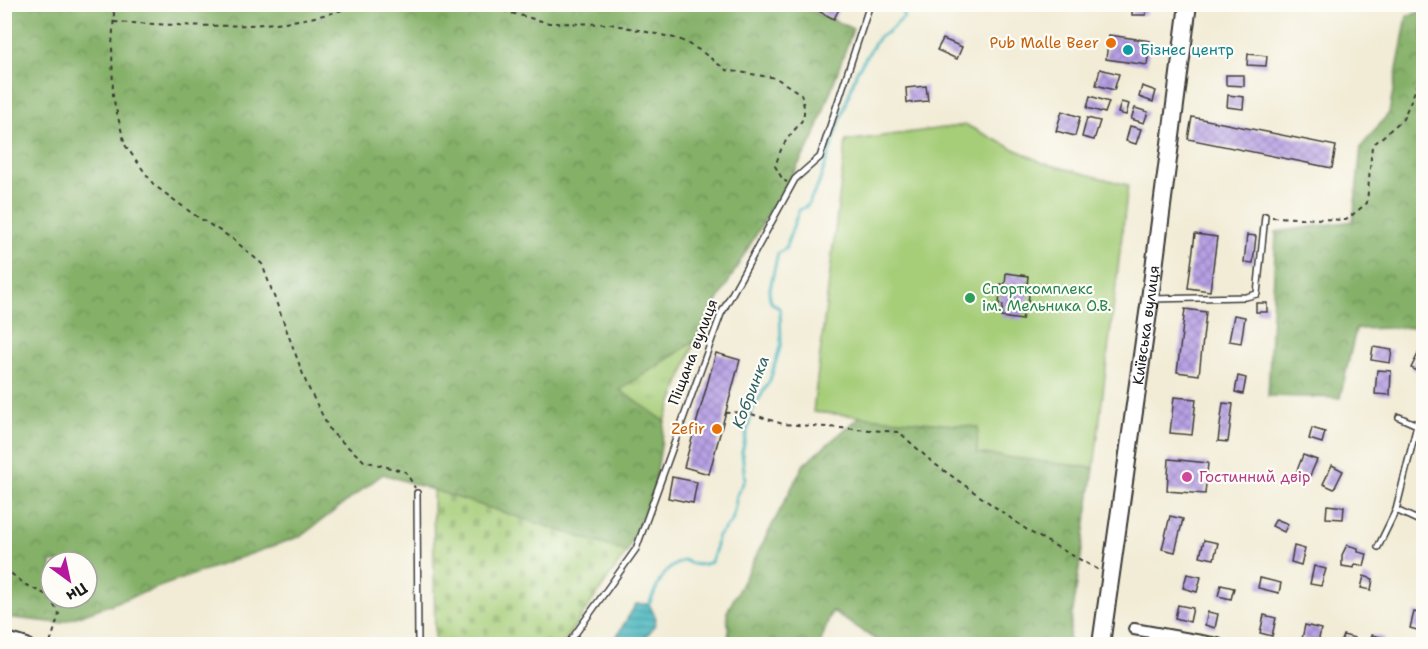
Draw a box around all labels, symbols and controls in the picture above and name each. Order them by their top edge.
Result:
place label: Pub Malle Beer [989,33,1099,53]
marker: Pub Malle Beer [1104,36,1118,50]
place label: Бізнес центр [1140,40,1234,60]
marker: Бізнес центр [1121,43,1135,57]
street label: Київська вулиця [1128,264,1164,386]
place label: Спорткомплекс ім. Мельника О.В. [982,279,1111,316]
marker: Спорткомплекс ім. Мельника О.В. [963,291,977,305]
street label: Піщана вулиця [664,296,722,408]
water label: Кобринка [727,353,774,432]
place label: Zefir [671,419,705,439]
marker: Zefir [710,422,724,436]
place label: Гостинний двір [1199,467,1311,487]
marker: Гостинний двір [1180,470,1194,484]
north arrow [39,550,99,610]
text: Пн [62,578,91,607]

